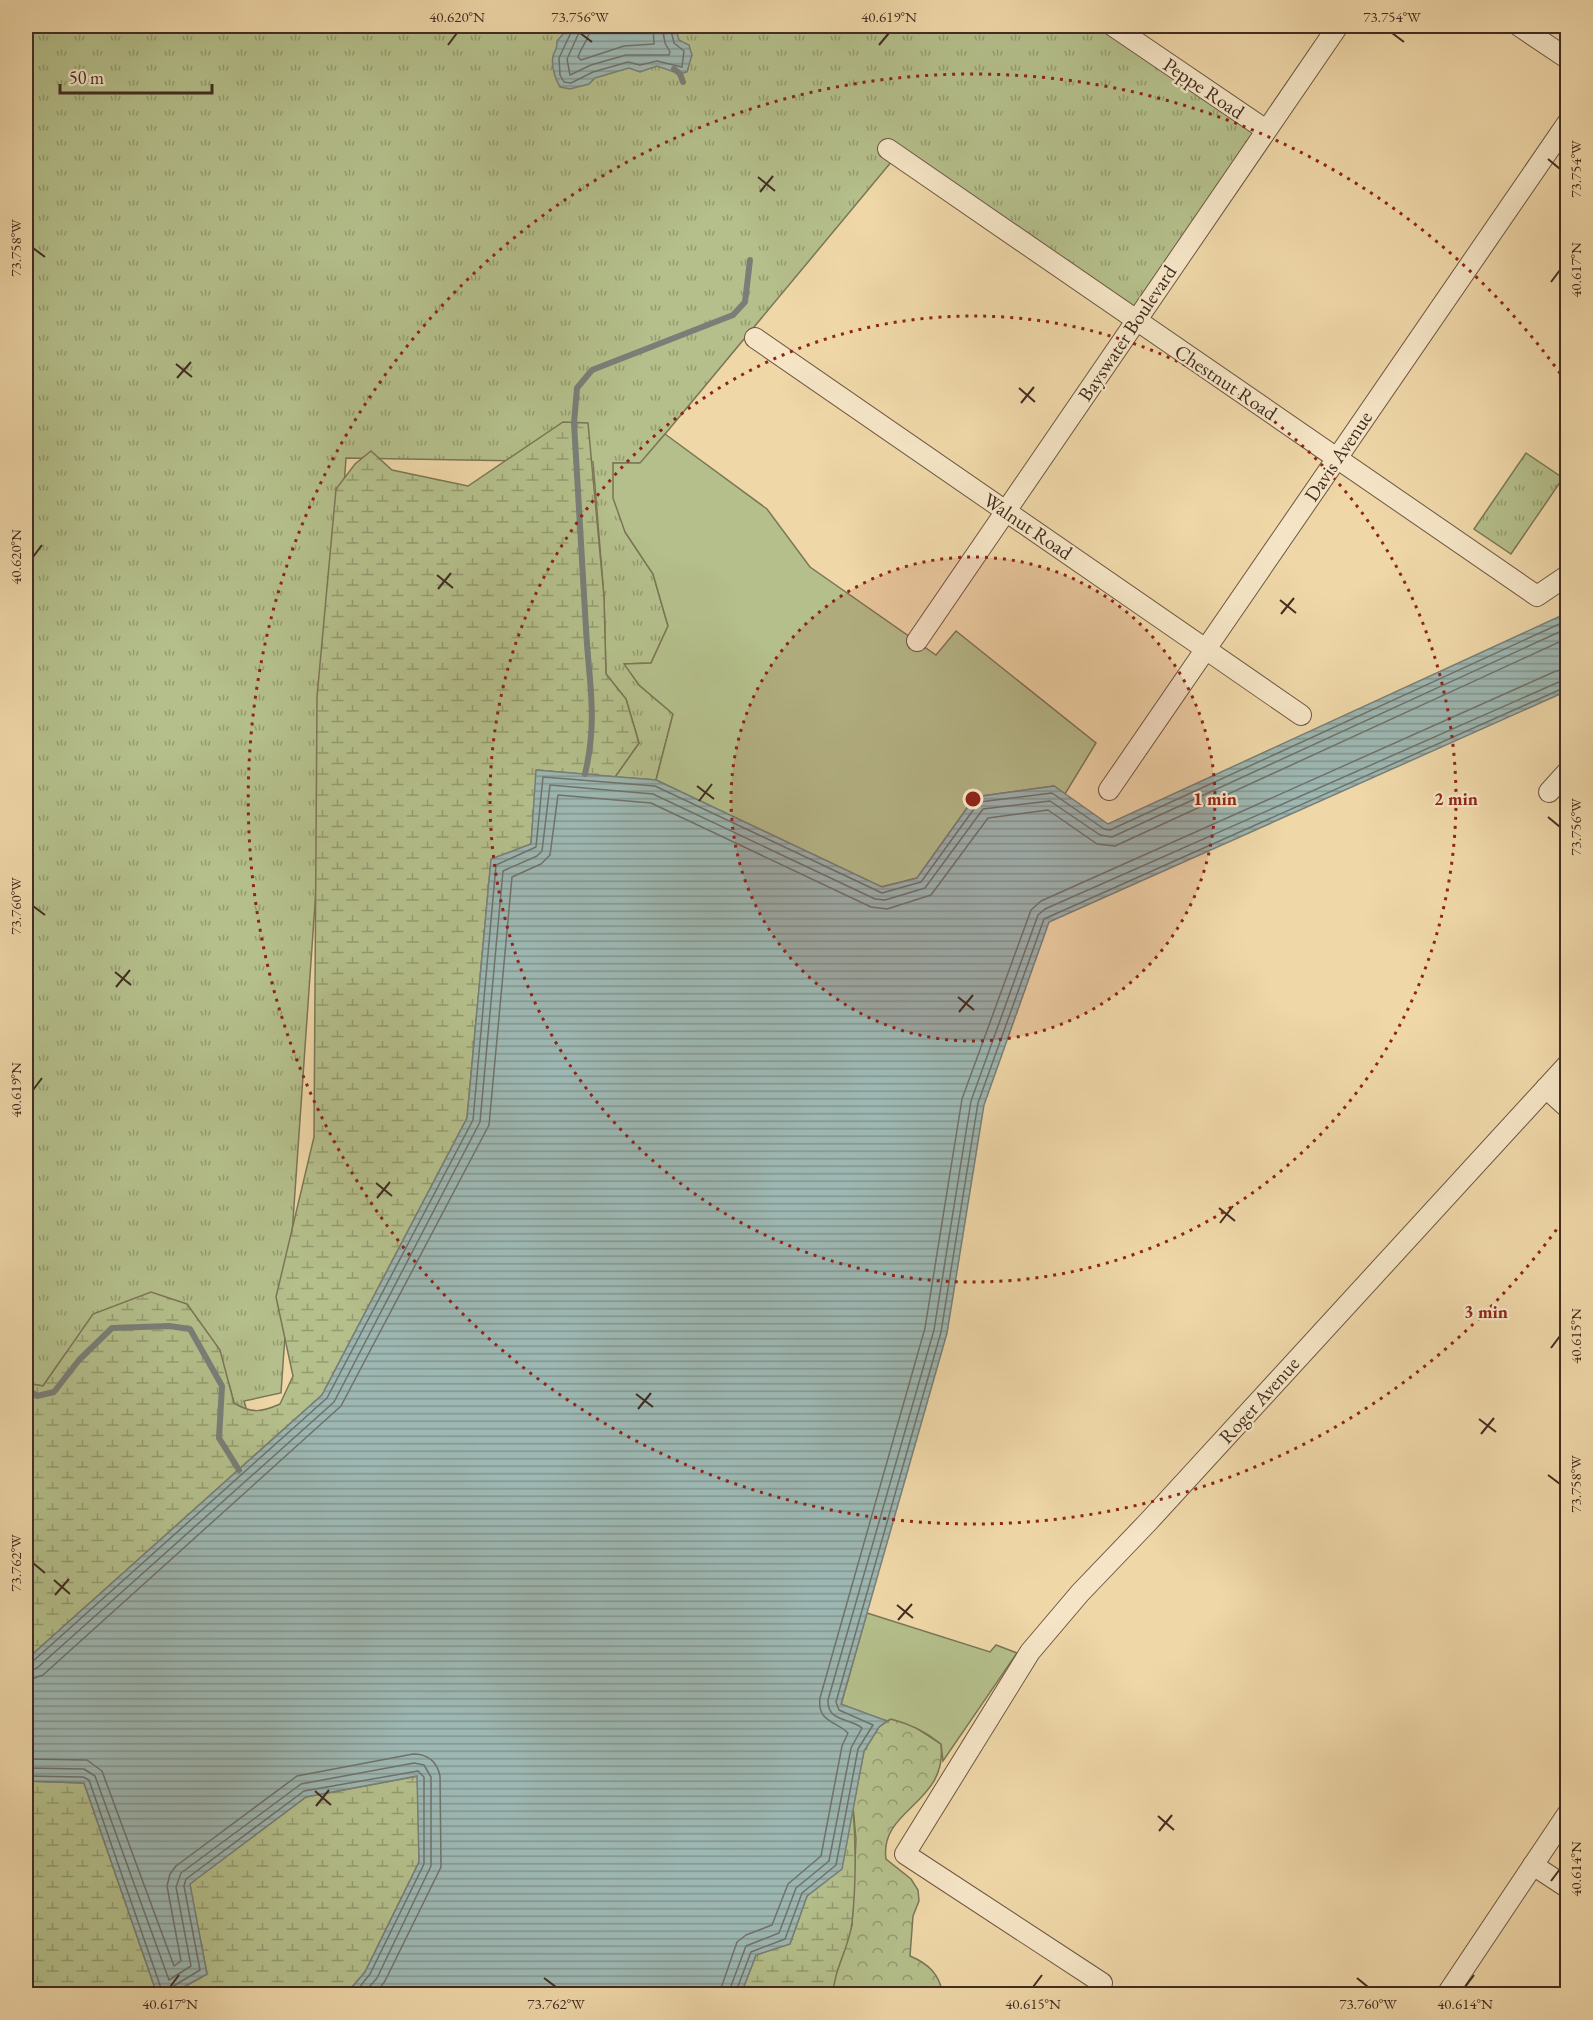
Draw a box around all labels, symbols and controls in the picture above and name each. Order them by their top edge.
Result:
text: 40.620°N [429,7,485,26]
text: 73.756°W [551,7,609,26]
text: 40.619°N [861,7,917,26]
text: 73.754°W [1363,7,1421,26]
street label: Peppe Road [1158,51,1250,125]
scale bar [60,57,212,95]
text: 50 m [69,66,104,89]
text: 73.754°W [1566,140,1585,198]
text: 73.758°W [6,219,25,277]
text: 40.617°N [1566,242,1585,298]
street label: Bayswater Boulevard [1072,259,1183,406]
street label: Chestnut Road [1170,338,1283,426]
street label: Davis Avenue [1298,405,1378,506]
street label: Walnut Road [978,487,1078,566]
text: 40.620°N [6,529,25,585]
text: 1 min [1193,787,1237,810]
text: 2 min [1434,787,1478,810]
centre of rings [963,789,983,809]
text: 73.756°W [1566,798,1585,856]
text: 73.760°W [6,877,25,935]
text: 40.619°N [6,1062,25,1118]
text: 3 min [1464,1300,1508,1323]
text: 40.615°N [1566,1308,1585,1364]
street label: Roger Avenue [1213,1351,1305,1449]
text: 73.758°W [1566,1455,1585,1513]
text: 73.762°W [6,1534,25,1592]
text: 40.614°N [1566,1841,1585,1897]
text: 40.617°N [142,1994,198,2013]
text: 73.762°W [527,1994,585,2013]
text: 40.615°N [1005,1994,1061,2013]
text: 73.760°W [1339,1994,1397,2013]
text: 40.614°N [1437,1994,1493,2013]

